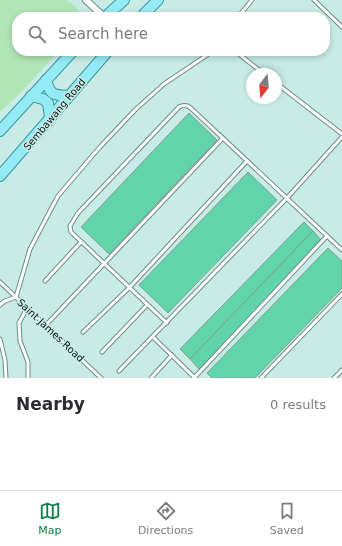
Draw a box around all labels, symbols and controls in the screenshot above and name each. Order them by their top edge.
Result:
search box [12,12,330,56]
icon: search [26,23,48,45]
text: Search here [58,25,148,43]
north arrow [246,68,282,104]
street label: Sembawang Road [21,76,88,152]
street label: Saint James Road [15,297,86,364]
text: Nearby [16,394,85,414]
text: 0 results [270,397,326,412]
tab: Map [38,500,61,537]
tab: Directions [138,500,193,537]
tab: Saved [270,500,304,537]

